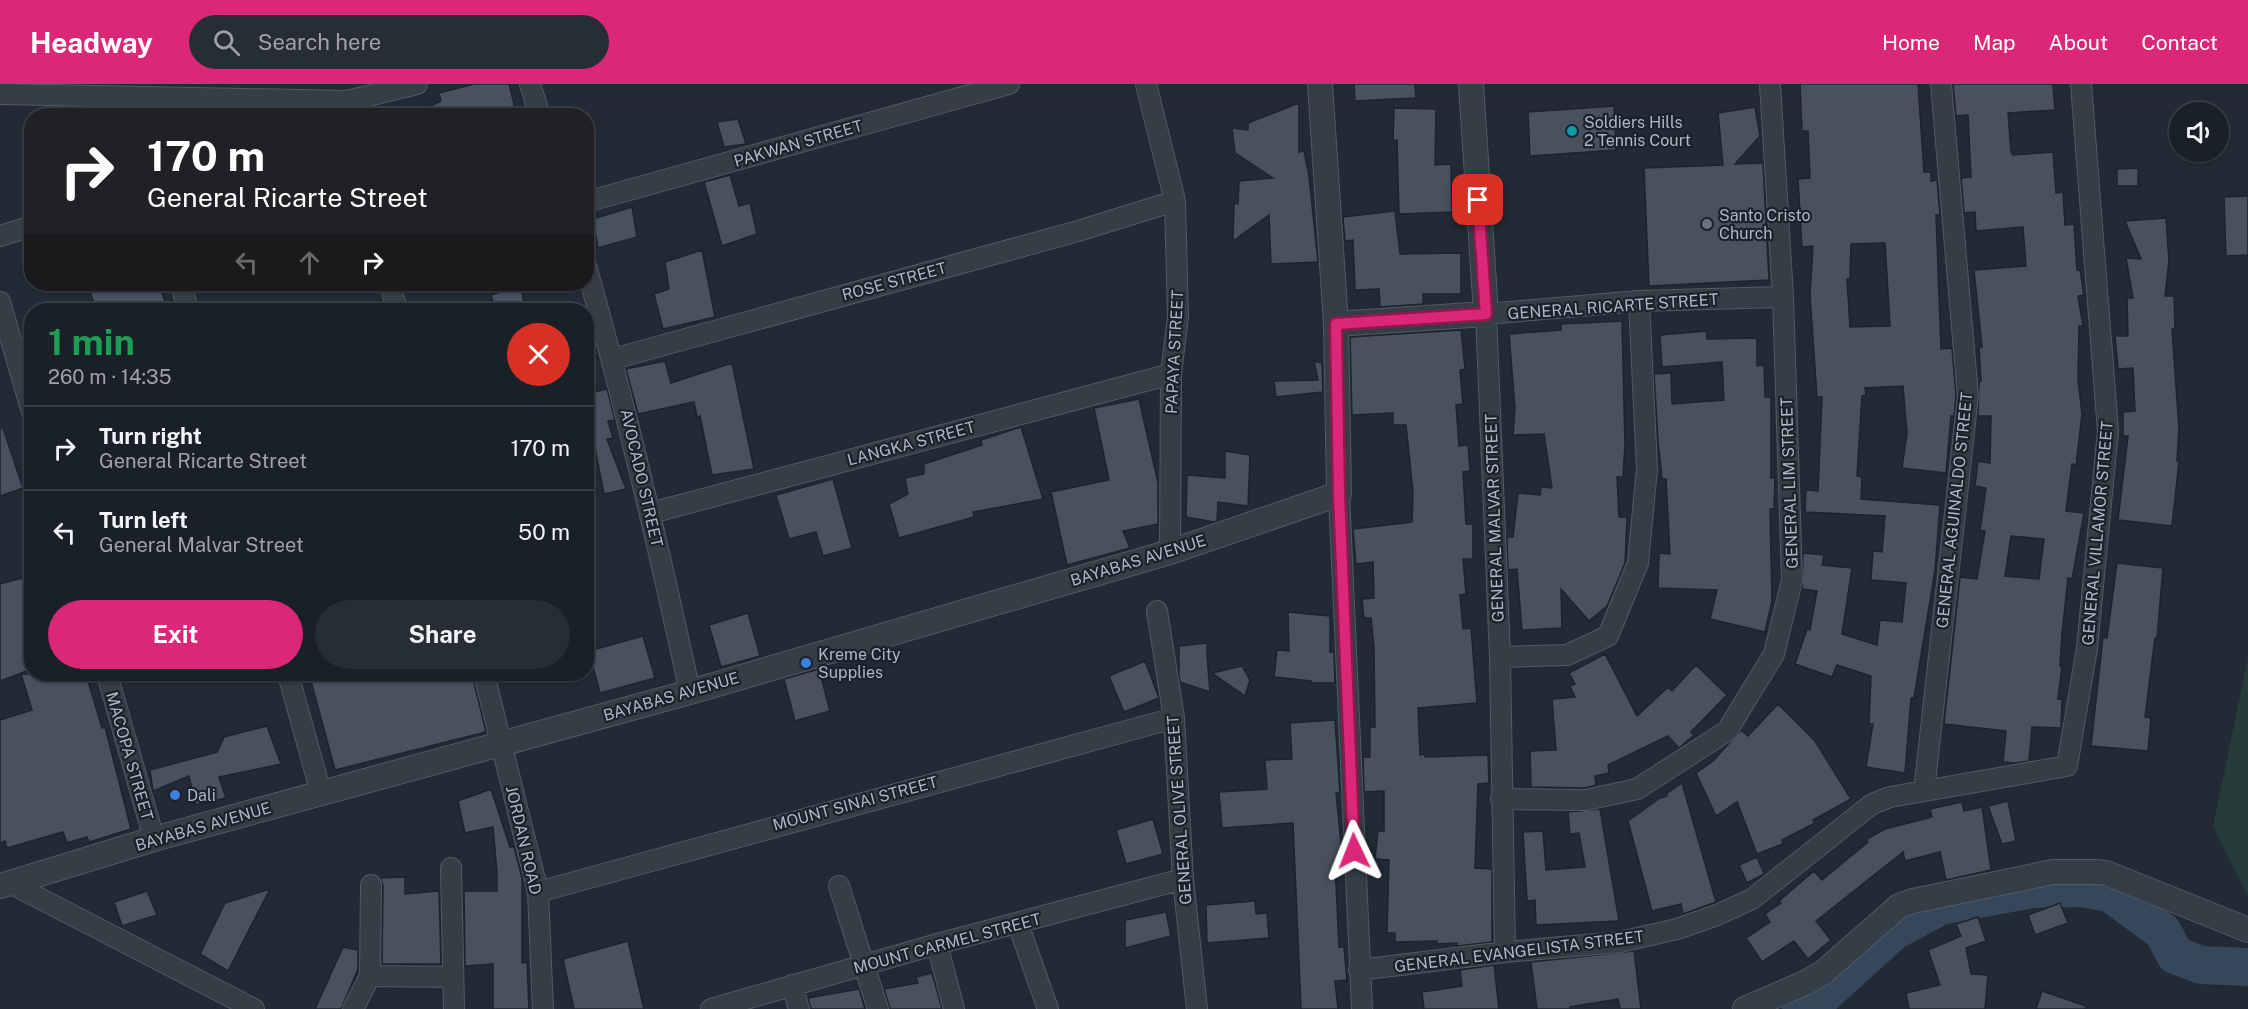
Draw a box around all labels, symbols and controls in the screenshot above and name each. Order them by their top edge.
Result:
search box [189,15,609,69]
text: Headway [30,26,153,59]
icon: search [210,26,243,59]
text: Search here [258,29,381,55]
text: Home [1882,30,1940,55]
text: Map [1973,30,2016,55]
text: About [2049,30,2108,55]
text: Contact [2141,30,2218,55]
map controls [2169,102,2229,162]
button: sound [2169,102,2229,162]
place label: Soldiers Hills 2 Tennis Court [1584,113,1691,150]
street label: PAKWAN STREET [732,116,865,171]
marker: Soldiers Hills 2 Tennis Court [1565,124,1579,138]
text: 170 m [147,131,265,180]
icon: right [48,132,126,210]
pin [1452,174,1503,225]
text: General Ricarte Street [147,181,428,213]
icon: arrive [1461,183,1494,216]
place label: Santo Cristo Church [1719,206,1810,243]
marker: Santo Cristo Church [1700,217,1714,231]
icon: left [230,246,263,279]
icon: ahead [293,246,326,279]
icon: right [356,246,389,279]
street label: ROSE STREET [840,258,949,305]
street label: PAPAYA STREET [1162,289,1187,415]
street label: GENERAL RICARTE STREET [1507,290,1720,323]
text: 1 min [48,321,135,363]
button: close [507,323,570,386]
text: 260 m · 14:35 [48,365,171,389]
street label: GENERAL AGUINALDO STREET [1933,391,1976,629]
street label: GENERAL LIM STREET [1777,396,1802,569]
street label: AVOCADO STREET [616,407,667,549]
street label: GENERAL MALVAR STREET [1481,413,1508,622]
street label: LANGKA STREET [845,417,978,470]
street label: GENERAL VILLAMOR STREET [2078,419,2117,646]
text: Turn right [99,423,202,449]
icon: right [48,432,81,465]
text: 170 m [510,435,570,461]
text: General Ricarte Street [99,449,307,473]
text: Turn left [99,507,188,533]
icon: left [48,516,81,549]
text: 50 m [518,519,570,545]
street label: BAYABAS AVENUE [1068,531,1208,590]
text: General Malvar Street [99,533,304,557]
button: Exit [48,600,303,669]
button: Share [315,600,570,669]
place label: Kreme City Supplies [818,645,901,682]
marker: Kreme City Supplies [799,656,813,670]
street label: BAYABAS AVENUE [601,668,741,725]
street label: MACOPA STREET [102,690,157,823]
street label: GENERAL OLIVE STREET [1163,714,1196,905]
street label: MOUNT SINAI STREET [771,772,940,835]
street label: JORDAN ROAD [502,784,545,896]
place label: Dali [187,786,216,805]
marker: Dali [168,788,182,802]
street label: BAYABAS AVENUE [133,798,273,855]
position arrow [1322,819,1386,883]
street label: MOUNT CARMEL STREET [851,909,1043,978]
street label: GENERAL EVANGELISTA STREET [1393,927,1645,976]

